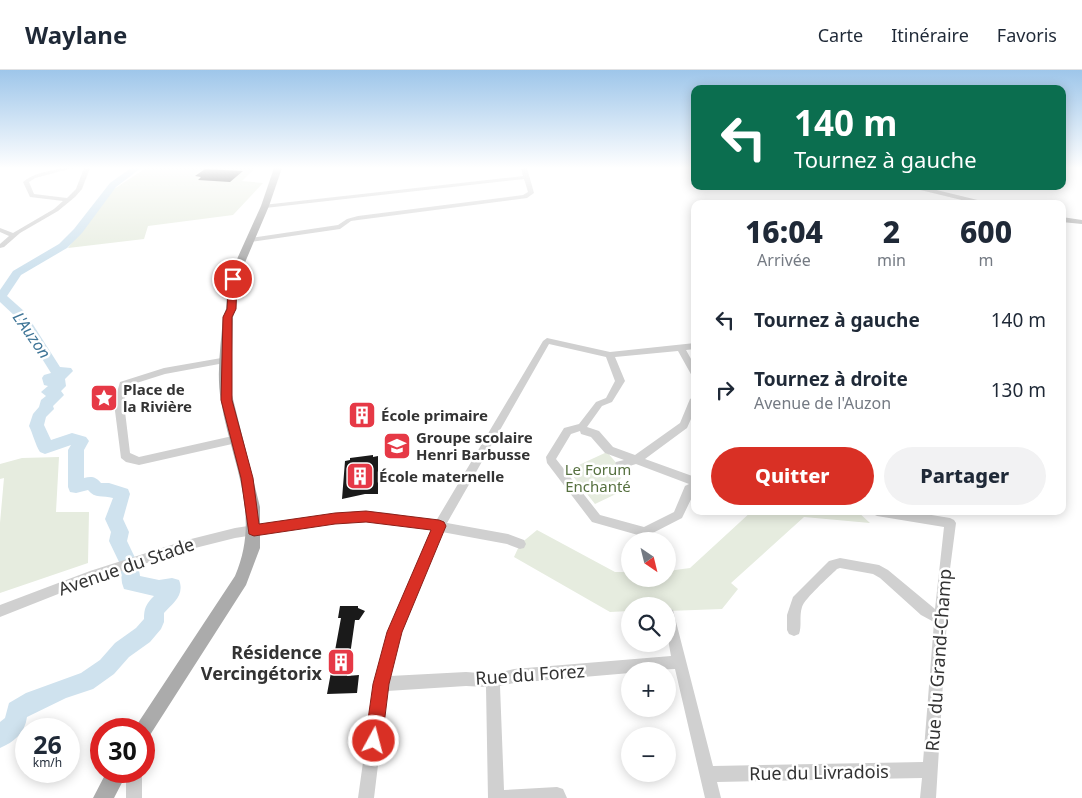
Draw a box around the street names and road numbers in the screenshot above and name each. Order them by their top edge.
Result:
street label: Avenue du Stade [55,531,197,601]
street label: Rue du Grand-Champ [920,568,956,752]
street label: Rue du Forez [474,658,586,690]
street label: Rue du Livradois [749,759,889,785]

